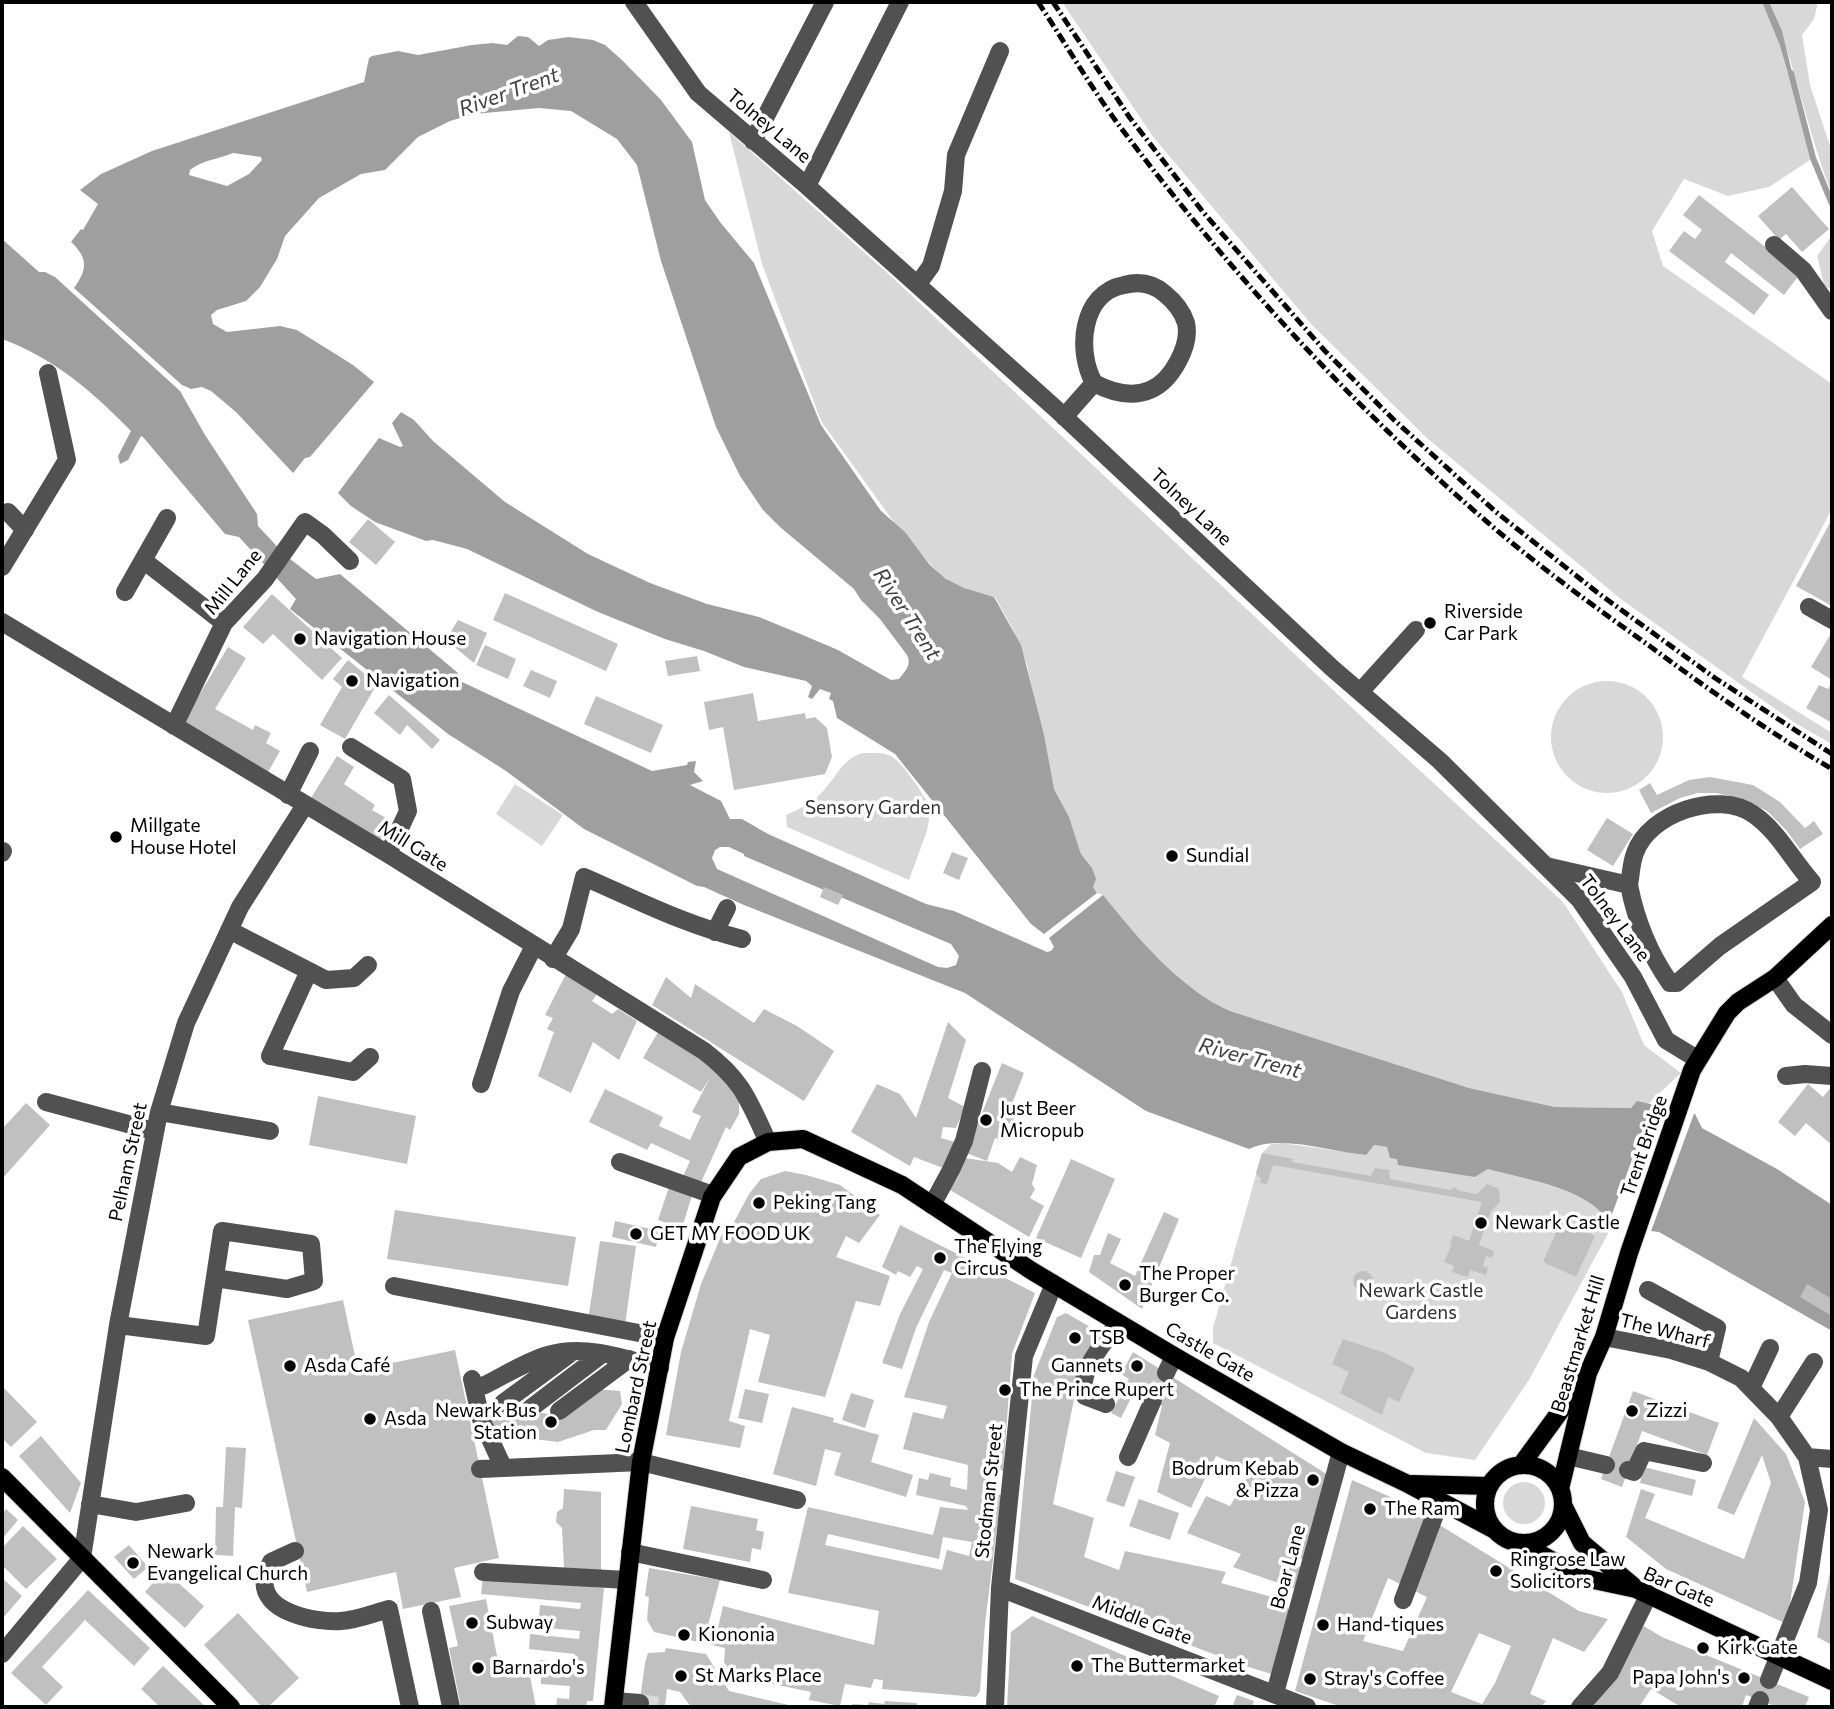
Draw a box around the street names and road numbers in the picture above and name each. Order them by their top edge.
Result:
street label: Tolney Lane [722,84,816,168]
street label: Tolney Lane [1146,464,1236,550]
street label: Mill Lane [200,544,266,620]
street label: Mill Gate [374,816,452,876]
street label: Tolney Lane [1575,870,1655,966]
street label: Trent Bridge [1616,1092,1672,1200]
street label: Pelham Street [104,1100,152,1224]
street label: Beastmarket Hill [1546,1272,1610,1416]
street label: The Wharf [1618,1309,1712,1353]
street label: Castle Gate [1161,1317,1259,1387]
street label: Lombard Street [611,1318,661,1456]
street label: Stodman Street [971,1422,1007,1560]
street label: Boar Lane [1266,1522,1310,1612]
street label: Bar Gate [1640,1562,1718,1612]
street label: Middle Gate [1089,1591,1195,1649]

